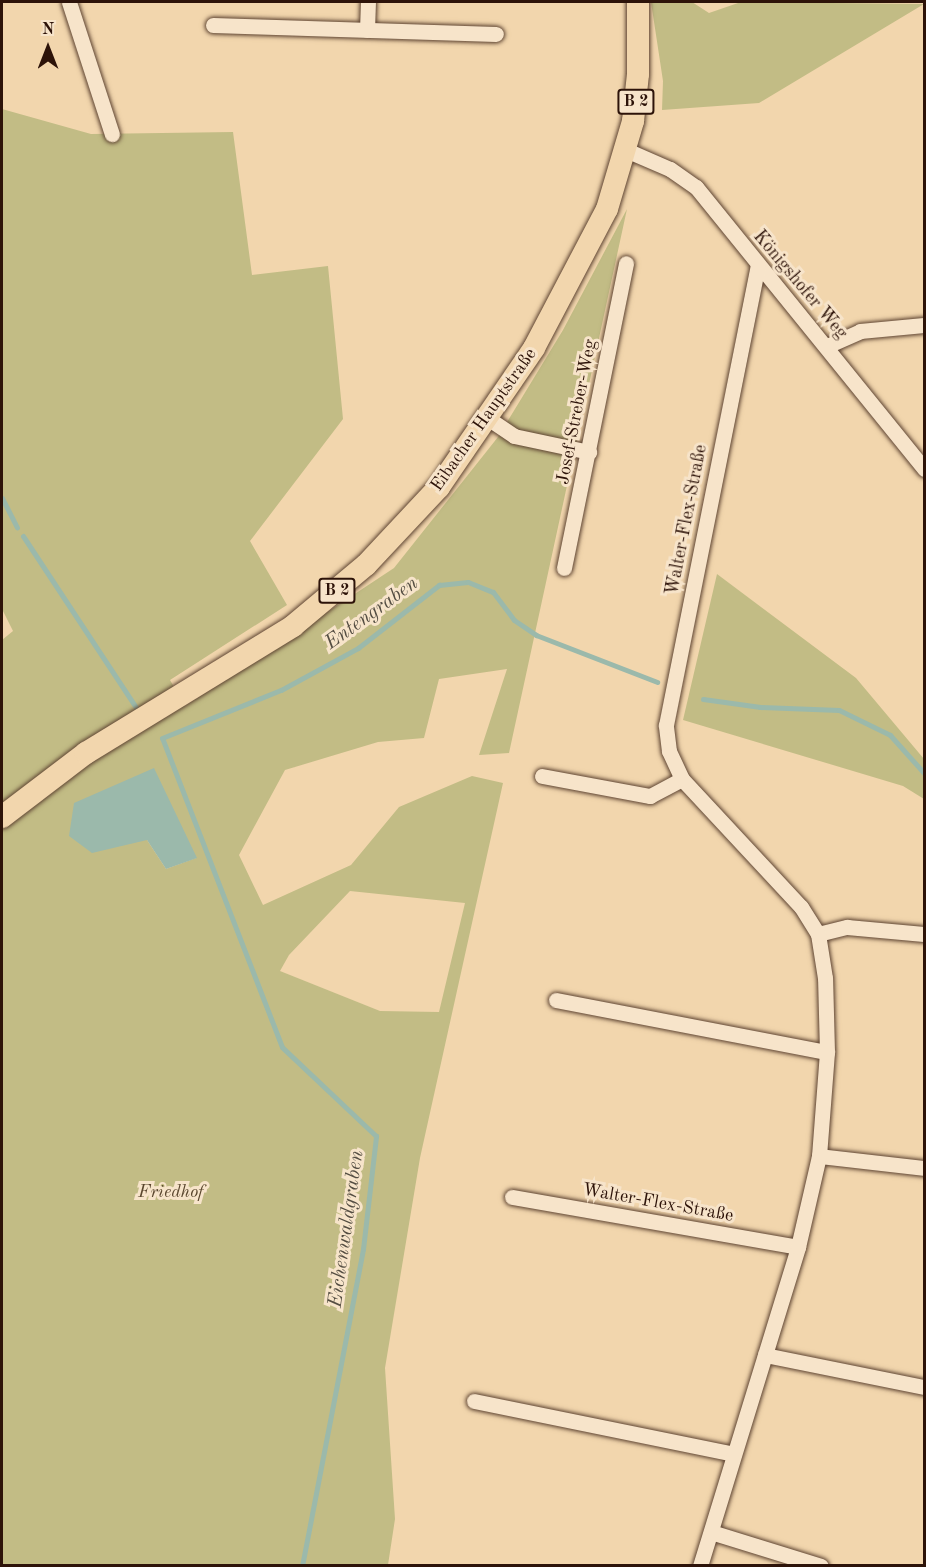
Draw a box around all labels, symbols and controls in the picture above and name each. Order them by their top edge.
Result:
north arrow [18,18,78,78]
text: N [42,22,54,38]
road number: B 2 [616,89,656,115]
street label: Königshofer Weg [748,226,852,344]
street label: Josef-Streber-Weg [552,338,602,486]
street label: Eibacher Hauptstraße [426,344,542,496]
street label: Walter-Flex-Straße [662,443,712,597]
water label: Entengraben [321,572,423,656]
road number: B 2 [318,578,356,604]
water label: Eichenwaldgraben [324,1149,370,1309]
street label: Walter-Flex-Straße [581,1179,735,1227]
park label: Friedhof [138,1181,204,1203]

